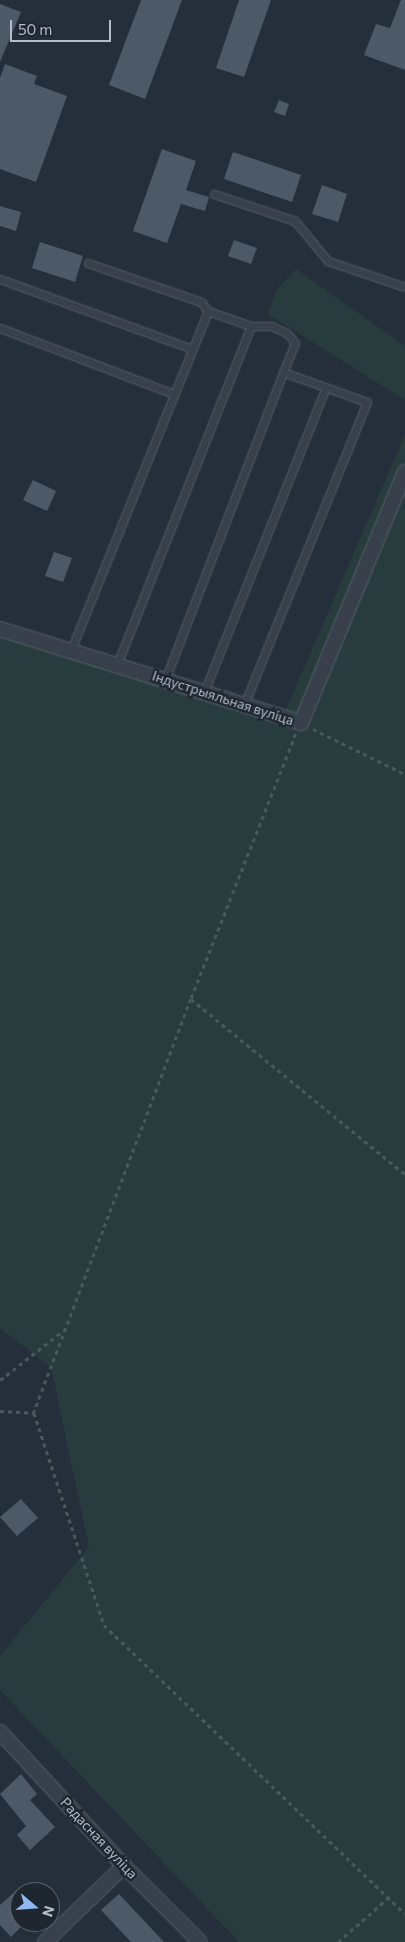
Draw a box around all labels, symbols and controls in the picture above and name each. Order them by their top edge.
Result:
scale bar [12,10,114,42]
text: 50 m [18,20,52,38]
street label: Індустрыяльная вуліца [150,667,296,729]
street label: Радасная вуліца [57,1794,141,1882]
north arrow [10,1882,60,1932]
text: N [39,1904,58,1919]

